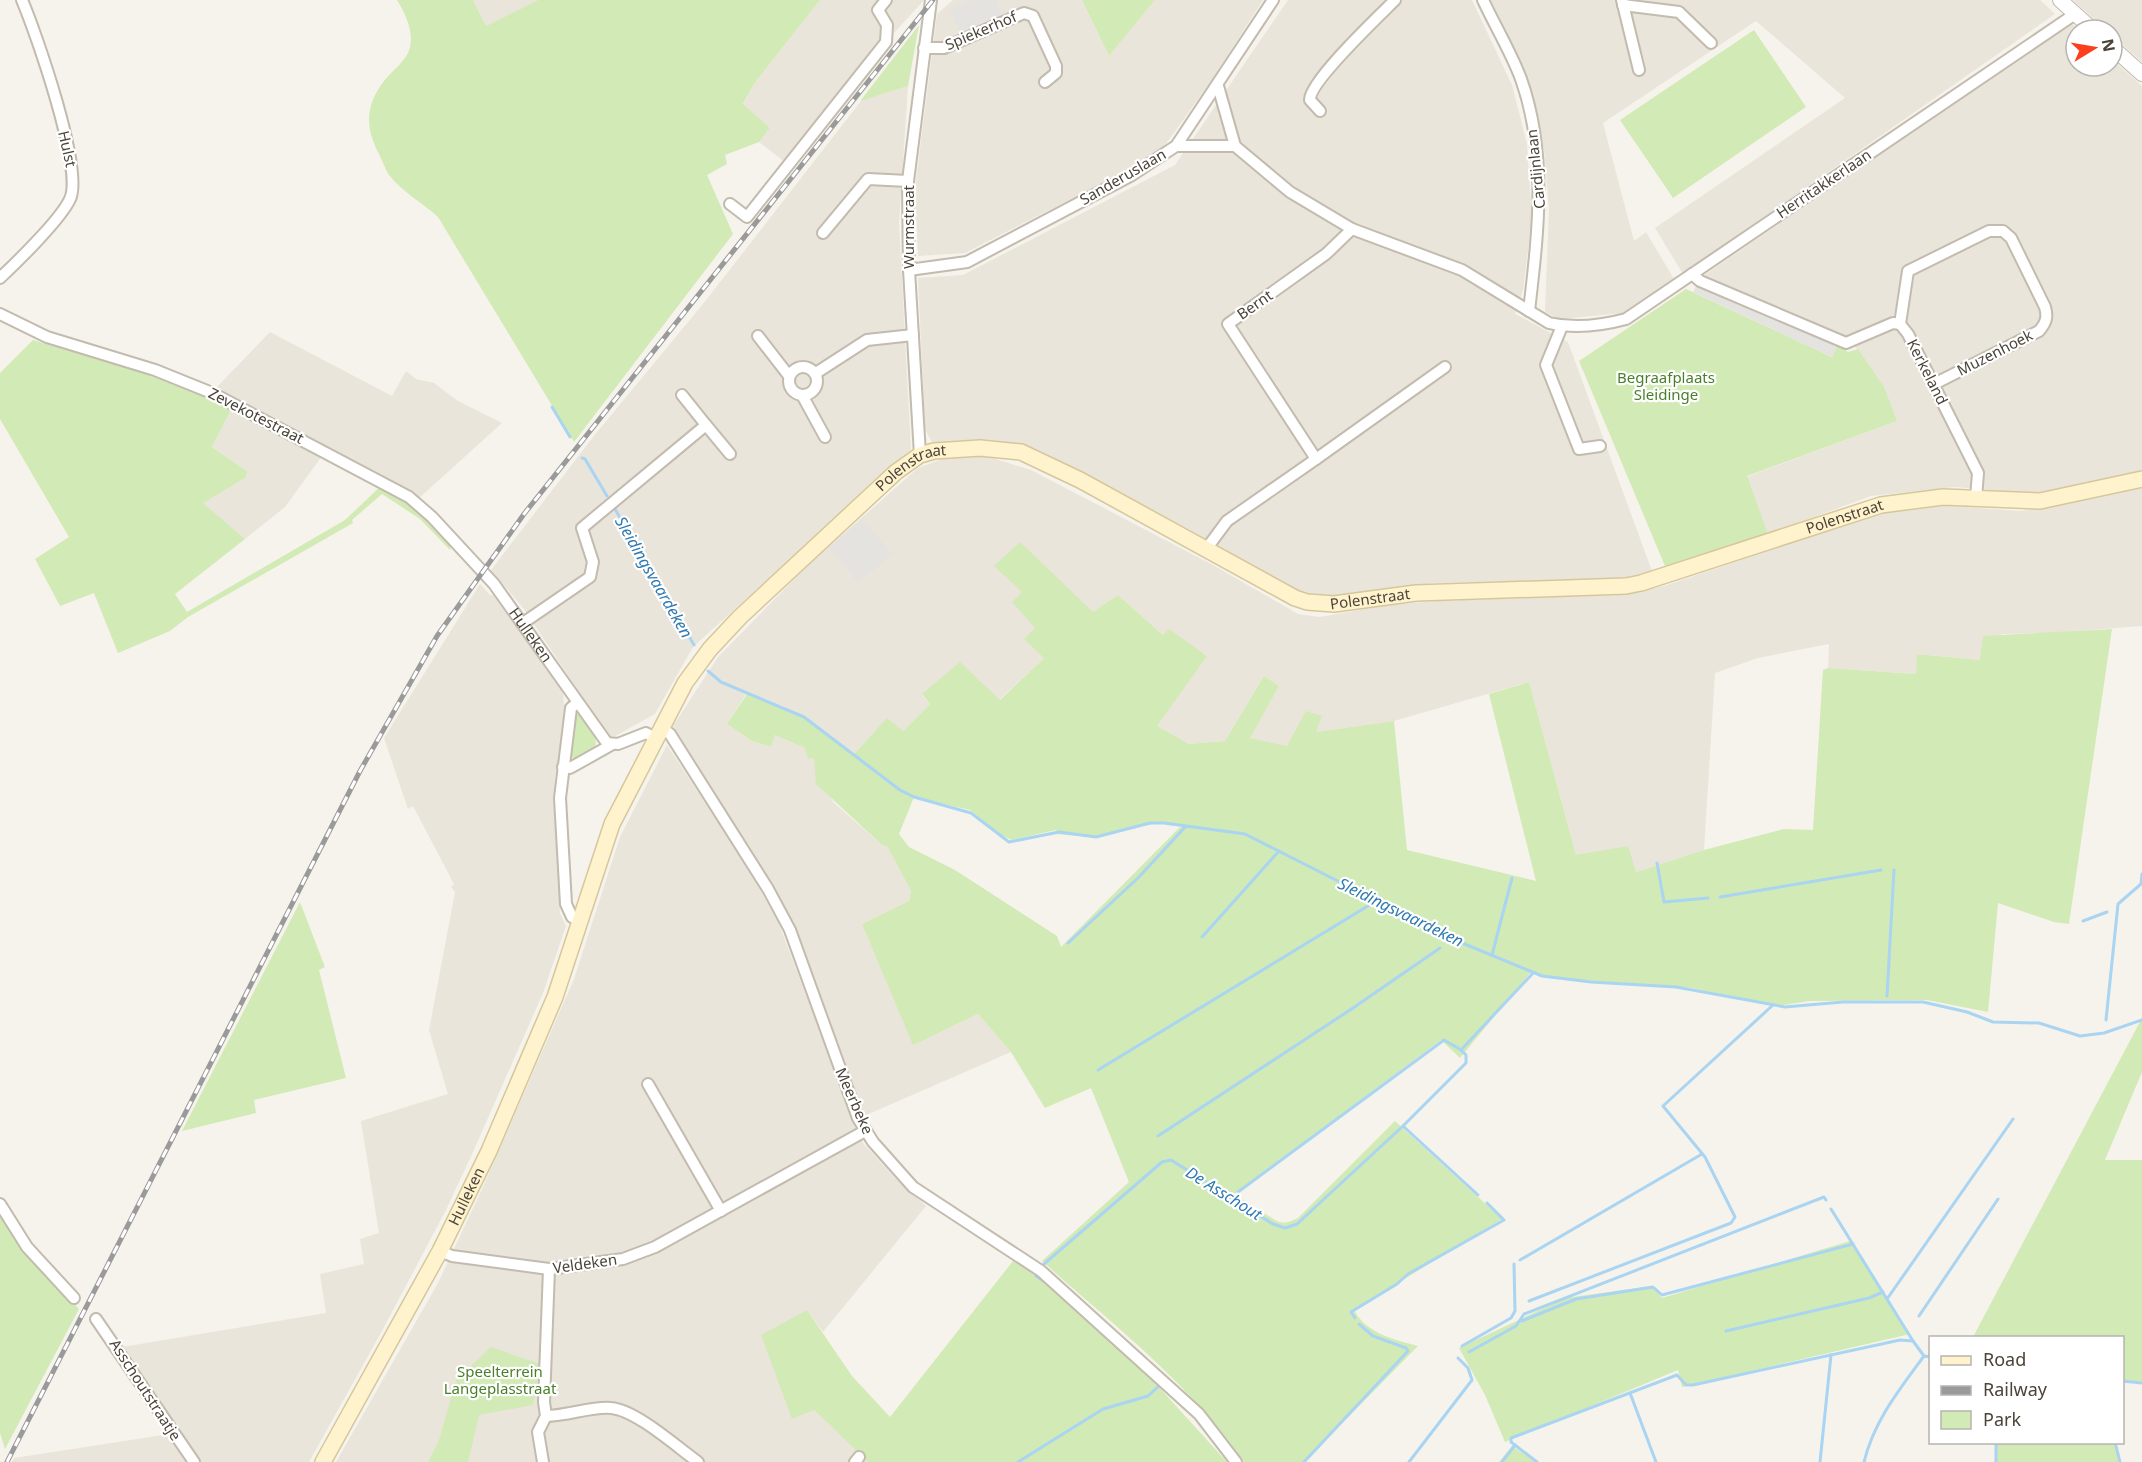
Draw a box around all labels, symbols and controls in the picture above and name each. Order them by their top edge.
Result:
street label: Spiekerhof [942,6,1020,54]
north arrow [2064,18,2124,78]
text: N [2097,37,2121,54]
street label: Cardijnlaan [1521,128,1549,210]
street label: Hulst [54,129,82,170]
street label: Sanderuslaan [1076,143,1169,209]
street label: Herritakkerlaan [1772,144,1875,222]
street label: Wurmstraat [898,184,918,269]
street label: Bernt [1233,284,1277,324]
street label: Muzenhoek [1953,324,2036,380]
street label: Kerkeland [1903,335,1953,408]
park label: Begraafplaats Sleidinge [1617,367,1715,404]
street label: Zevekotestraat [205,382,308,448]
street label: Polenstraat [871,439,947,495]
street label: Polenstraat [1803,494,1886,538]
water label: Sleidingsvaardeken [610,512,698,642]
street label: Polenstraat [1329,583,1412,613]
street label: Hulleken [505,603,557,666]
water label: Sleidingsvaardeken [1335,872,1467,952]
street label: Meerbeke [831,1064,878,1137]
water label: De Asschout [1182,1161,1267,1225]
street label: Hulleken [443,1164,489,1228]
street label: Veldeken [552,1249,618,1277]
street label: Asschoutstraatje [106,1335,186,1444]
legend [1929,1336,2124,1444]
text: Road [1983,1347,2026,1371]
park label: Speelterrein Langeplasstraat [444,1361,557,1398]
text: Railway [1983,1377,2048,1401]
text: Park [1983,1407,2021,1431]

